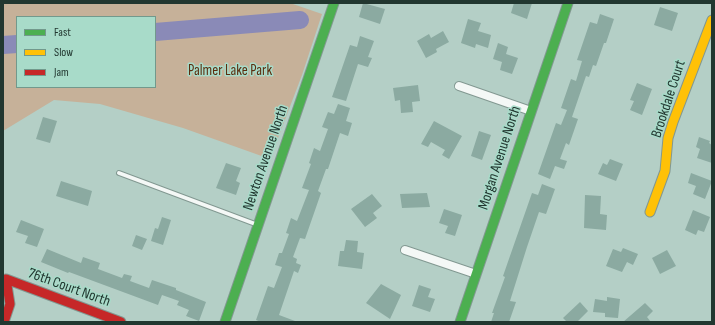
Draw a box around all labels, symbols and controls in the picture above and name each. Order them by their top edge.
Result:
legend [16,16,156,88]
text: Fast [54,25,71,40]
text: Slow [54,45,73,60]
street label: Brookdale Court [648,58,690,140]
park label: Palmer Lake Park [188,62,272,80]
text: Jam [54,65,69,80]
street label: Newton Avenue North [240,103,292,213]
street label: Morgan Avenue North [475,104,525,212]
street label: 76th Court North [25,265,113,311]

